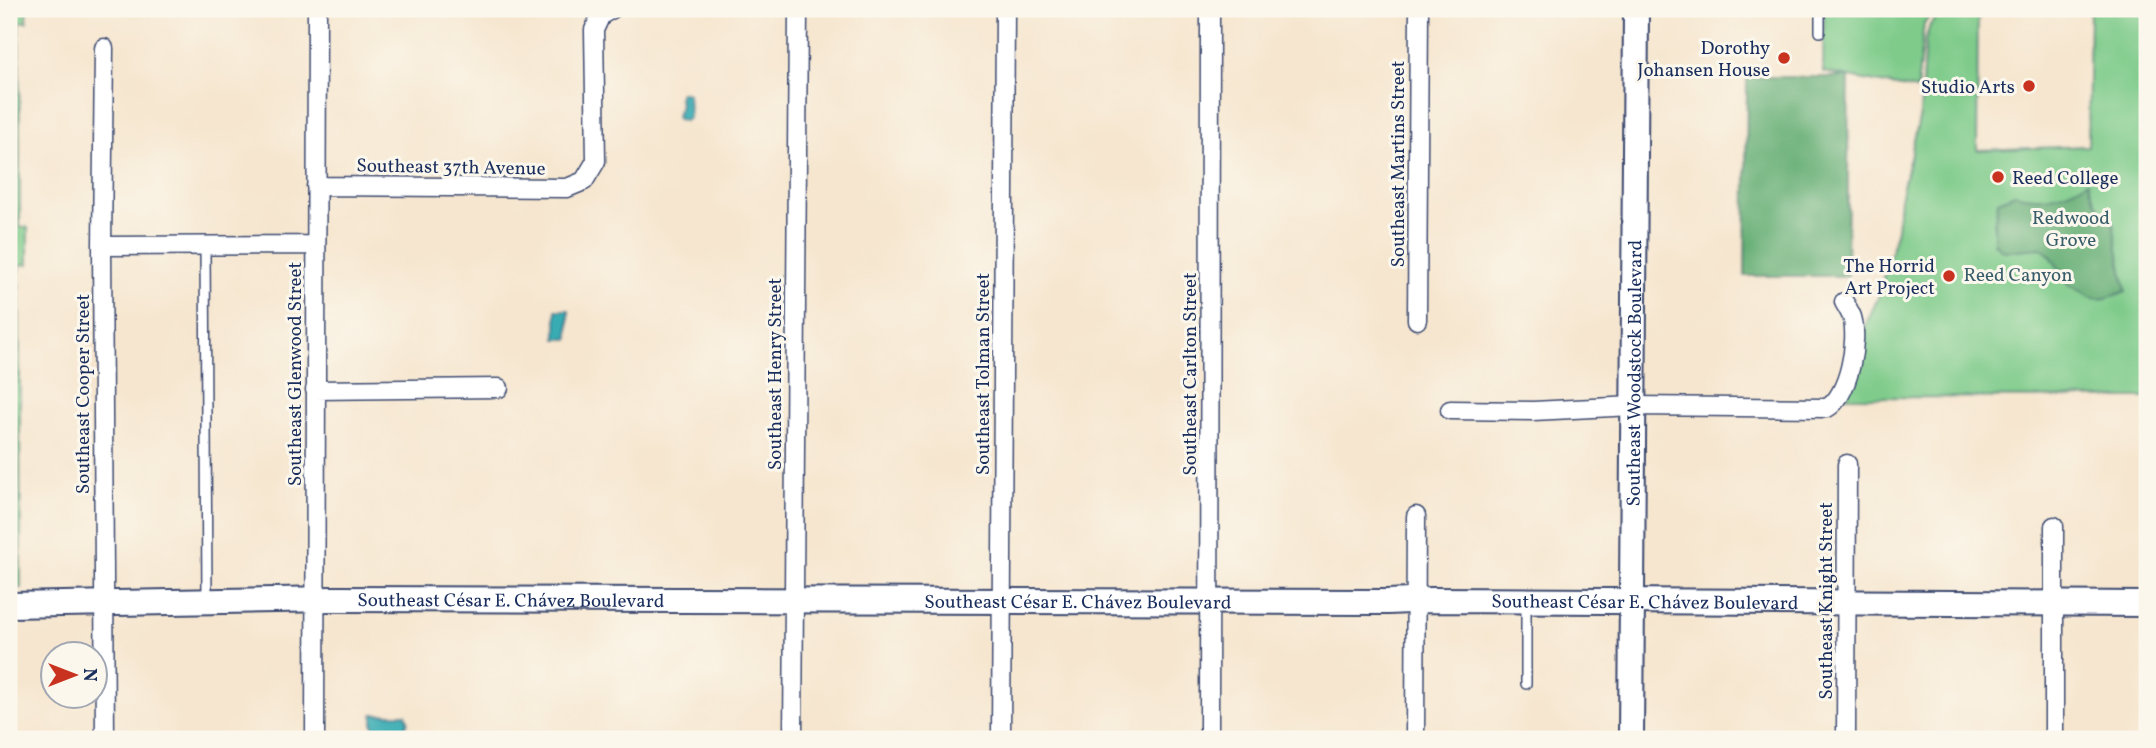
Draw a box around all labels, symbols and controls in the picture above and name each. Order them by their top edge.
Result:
place label: Dorothy Johansen House [1637,36,1770,84]
marker: Dorothy Johansen House [1776,50,1792,66]
street label: Southeast Martins Street [1386,60,1412,267]
place label: Studio Arts [1921,75,2015,101]
marker: Studio Arts [2021,78,2037,94]
street label: Southeast 37th Avenue [356,153,546,183]
place label: Reed College [2012,166,2119,192]
marker: Reed College [1990,169,2006,185]
park label: Redwood Grove [2032,206,2110,254]
street label: Southeast Woodstock Boulevard [1622,240,1649,506]
place label: The Horrid Art Project [1843,254,1935,302]
street label: Southeast Glenwood Street [283,261,309,486]
park label: Reed Canyon [1963,263,2073,289]
marker: The Horrid Art Project [1941,268,1957,284]
street label: Southeast Tolman Street [971,272,997,475]
street label: Southeast Carlton Street [1178,272,1204,476]
street label: Southeast Henry Street [763,278,789,470]
street label: Southeast Cooper Street [71,293,97,494]
street label: Southeast Knight Street [1814,502,1840,700]
street label: Southeast César E. Chávez Boulevard [357,588,665,615]
street label: Southeast César E. Chávez Boulevard [1491,589,1799,617]
street label: Southeast César E. Chávez Boulevard [924,590,1232,617]
north arrow [38,640,108,710]
text: N [76,668,102,682]

